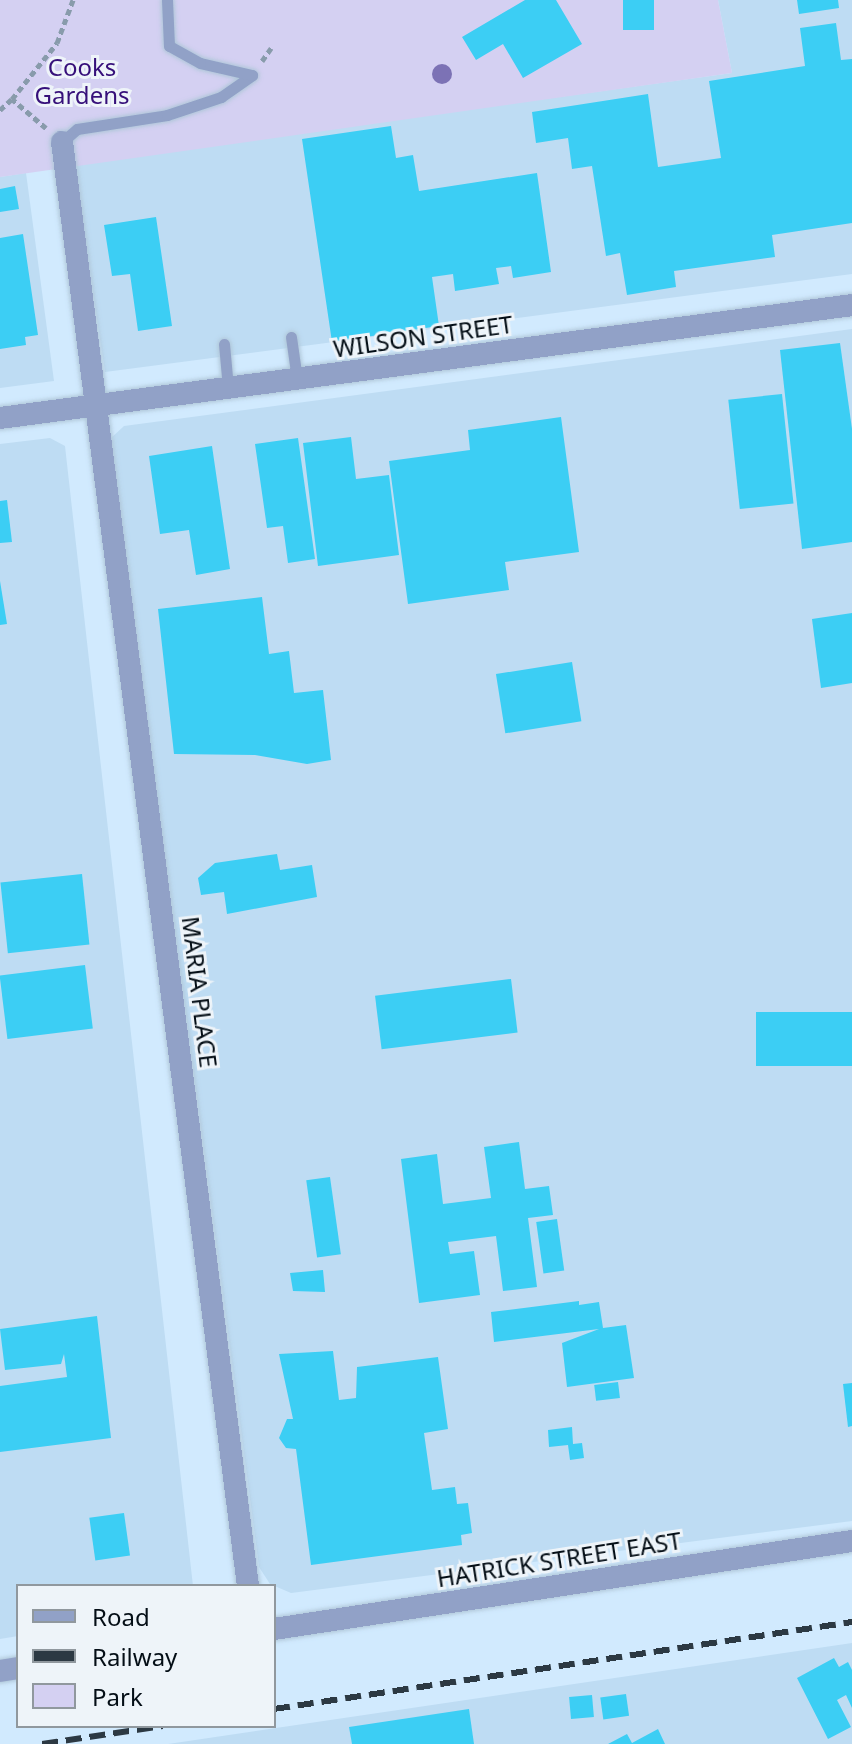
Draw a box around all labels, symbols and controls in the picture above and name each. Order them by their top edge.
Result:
park label: Cooks Gardens [35,53,129,109]
street label: WILSON STREET [331,309,515,363]
street label: MARIA PLACE [176,915,224,1069]
street label: HATRICK STREET EAST [435,1525,683,1593]
legend [16,1584,276,1728]
text: Road [92,1600,150,1633]
text: Railway [92,1640,177,1673]
text: Park [92,1680,143,1713]

